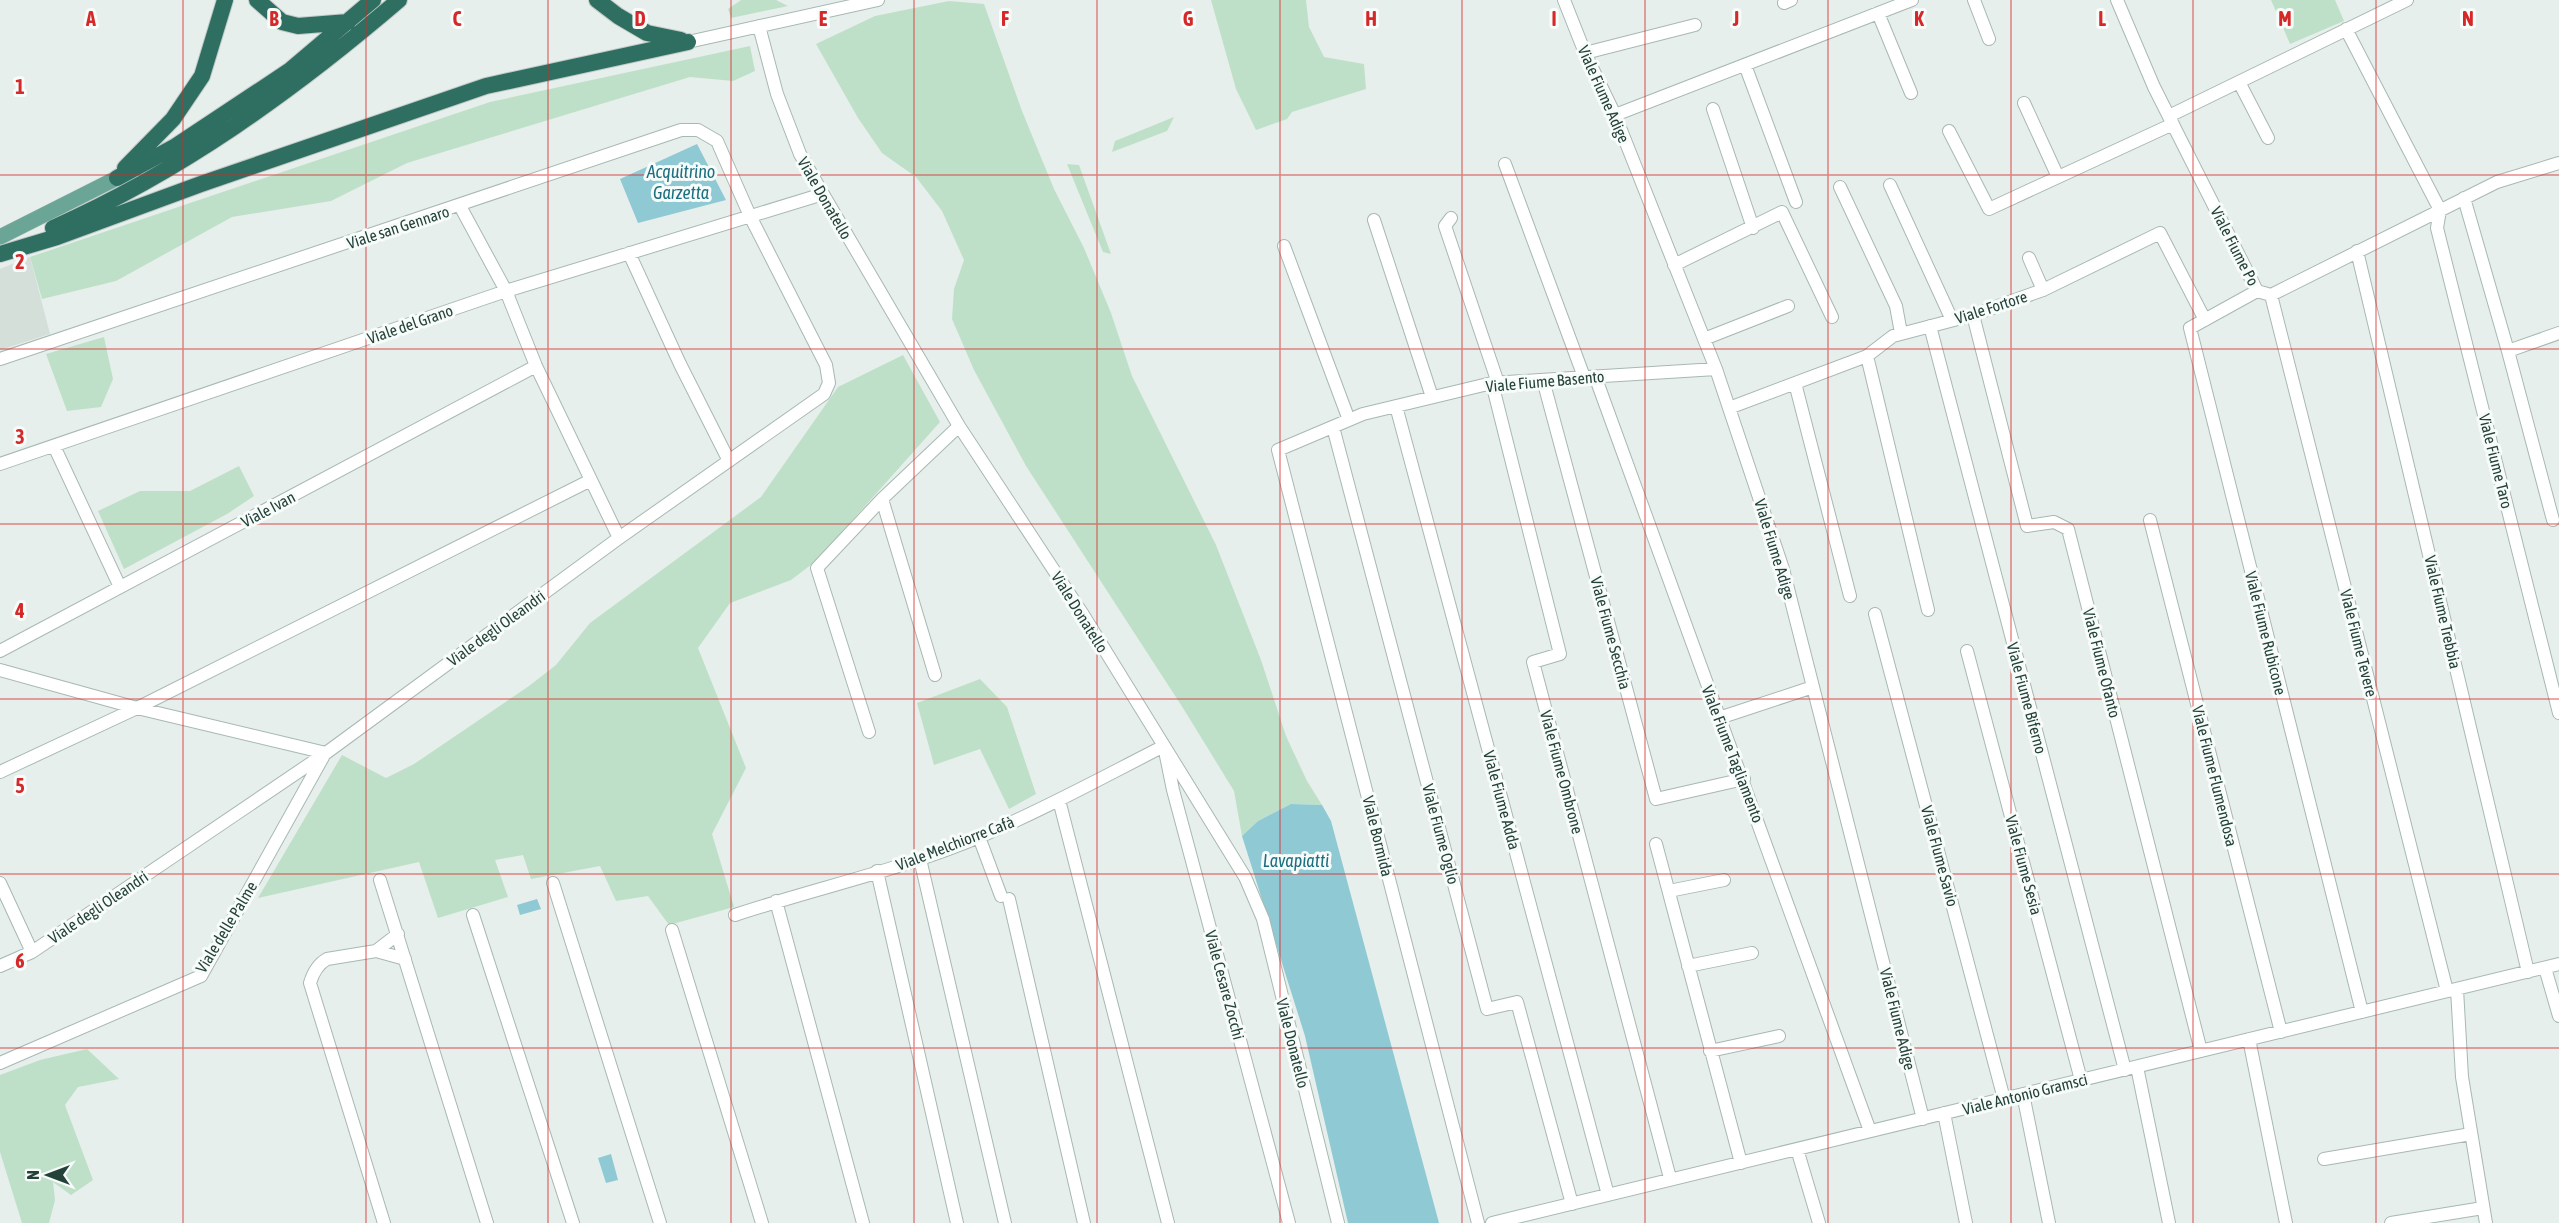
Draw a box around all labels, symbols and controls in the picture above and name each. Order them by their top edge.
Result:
text: A [85,7,96,30]
text: B [269,7,279,30]
text: C [453,7,462,30]
text: D [634,7,646,30]
text: E [819,7,828,30]
text: F [1001,7,1009,30]
text: G [1183,7,1194,30]
text: H [1365,7,1377,30]
text: I [1551,7,1557,30]
text: J [1732,7,1739,30]
text: K [1914,7,1924,30]
text: L [2098,7,2106,30]
text: M [2278,7,2292,30]
text: N [2462,7,2474,30]
street label: Viale Fiume Adige [1574,43,1633,146]
text: 1 [15,75,25,98]
street label: Viale Donatello [794,154,856,242]
water label: Acquitrino Garzetta [646,161,715,203]
street label: Viale san Gennaro [345,202,451,252]
street label: Viale Fiume Po [2207,203,2263,289]
text: 2 [15,250,25,273]
street label: Viale Fortore [1953,287,2029,327]
street label: Viale del Grano [365,301,455,347]
street label: Viale Fiume Basento [1485,367,1605,395]
street label: Viale Fiume Taro [2476,412,2516,510]
text: 3 [15,425,25,448]
street label: Viale Ivan [238,487,298,531]
street label: Viale Fiume Adige [1750,497,1799,602]
street label: Viale Fiume Trebbia [2421,554,2465,670]
street label: Viale Donatello [1048,568,1112,656]
street label: Viale Fiume Rubicone [2242,569,2290,697]
street label: Viale Fiume Secchia [1587,575,1635,691]
street label: Viale degli Oleandri [444,587,549,670]
street label: Viale Fiume Tevere [2337,587,2381,699]
text: 4 [14,599,25,622]
street label: Viale Fiume Ofanto [2080,606,2124,720]
street label: Viale Fiume Biferno [2004,640,2050,756]
street label: Viale Fiume Tagliamento [1698,683,1767,825]
street label: Viale Fiume Flumendosa [2189,704,2241,848]
street label: Viale Fiume Ombrone [1537,708,1587,836]
street label: Viale Fiume Adda [1480,749,1524,851]
text: 5 [15,774,25,797]
street label: Viale Fiume Oglio [1418,782,1463,886]
street label: Viale Bormida [1359,794,1397,878]
street label: Viale FIume Savio [1918,804,1962,908]
street label: Viale Melchiorre Cafà [893,812,1017,874]
street label: Viale Fiume Sesia [2002,813,2046,917]
water label: Lavapiatti [1263,850,1329,871]
street label: Viale degli Oleandri [45,867,152,948]
street label: Viale delle Palme [192,878,260,976]
street label: Viale Cesare Zocchi [1202,928,1248,1042]
text: 6 [15,949,25,972]
street label: Viale Fiume Adige [1876,966,1919,1072]
street label: Viale Donatello [1273,996,1313,1090]
street label: Viale Antonio Gramsci [1961,1070,2089,1118]
north arrow [18,1145,78,1205]
text: N [24,1170,42,1180]

